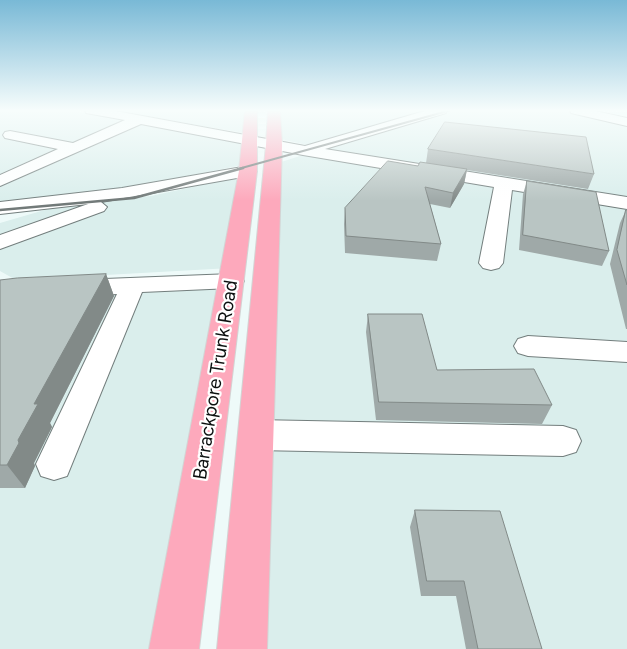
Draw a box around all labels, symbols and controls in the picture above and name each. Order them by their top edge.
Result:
street label: Barrackpore Trunk Road [189,278,243,482]

